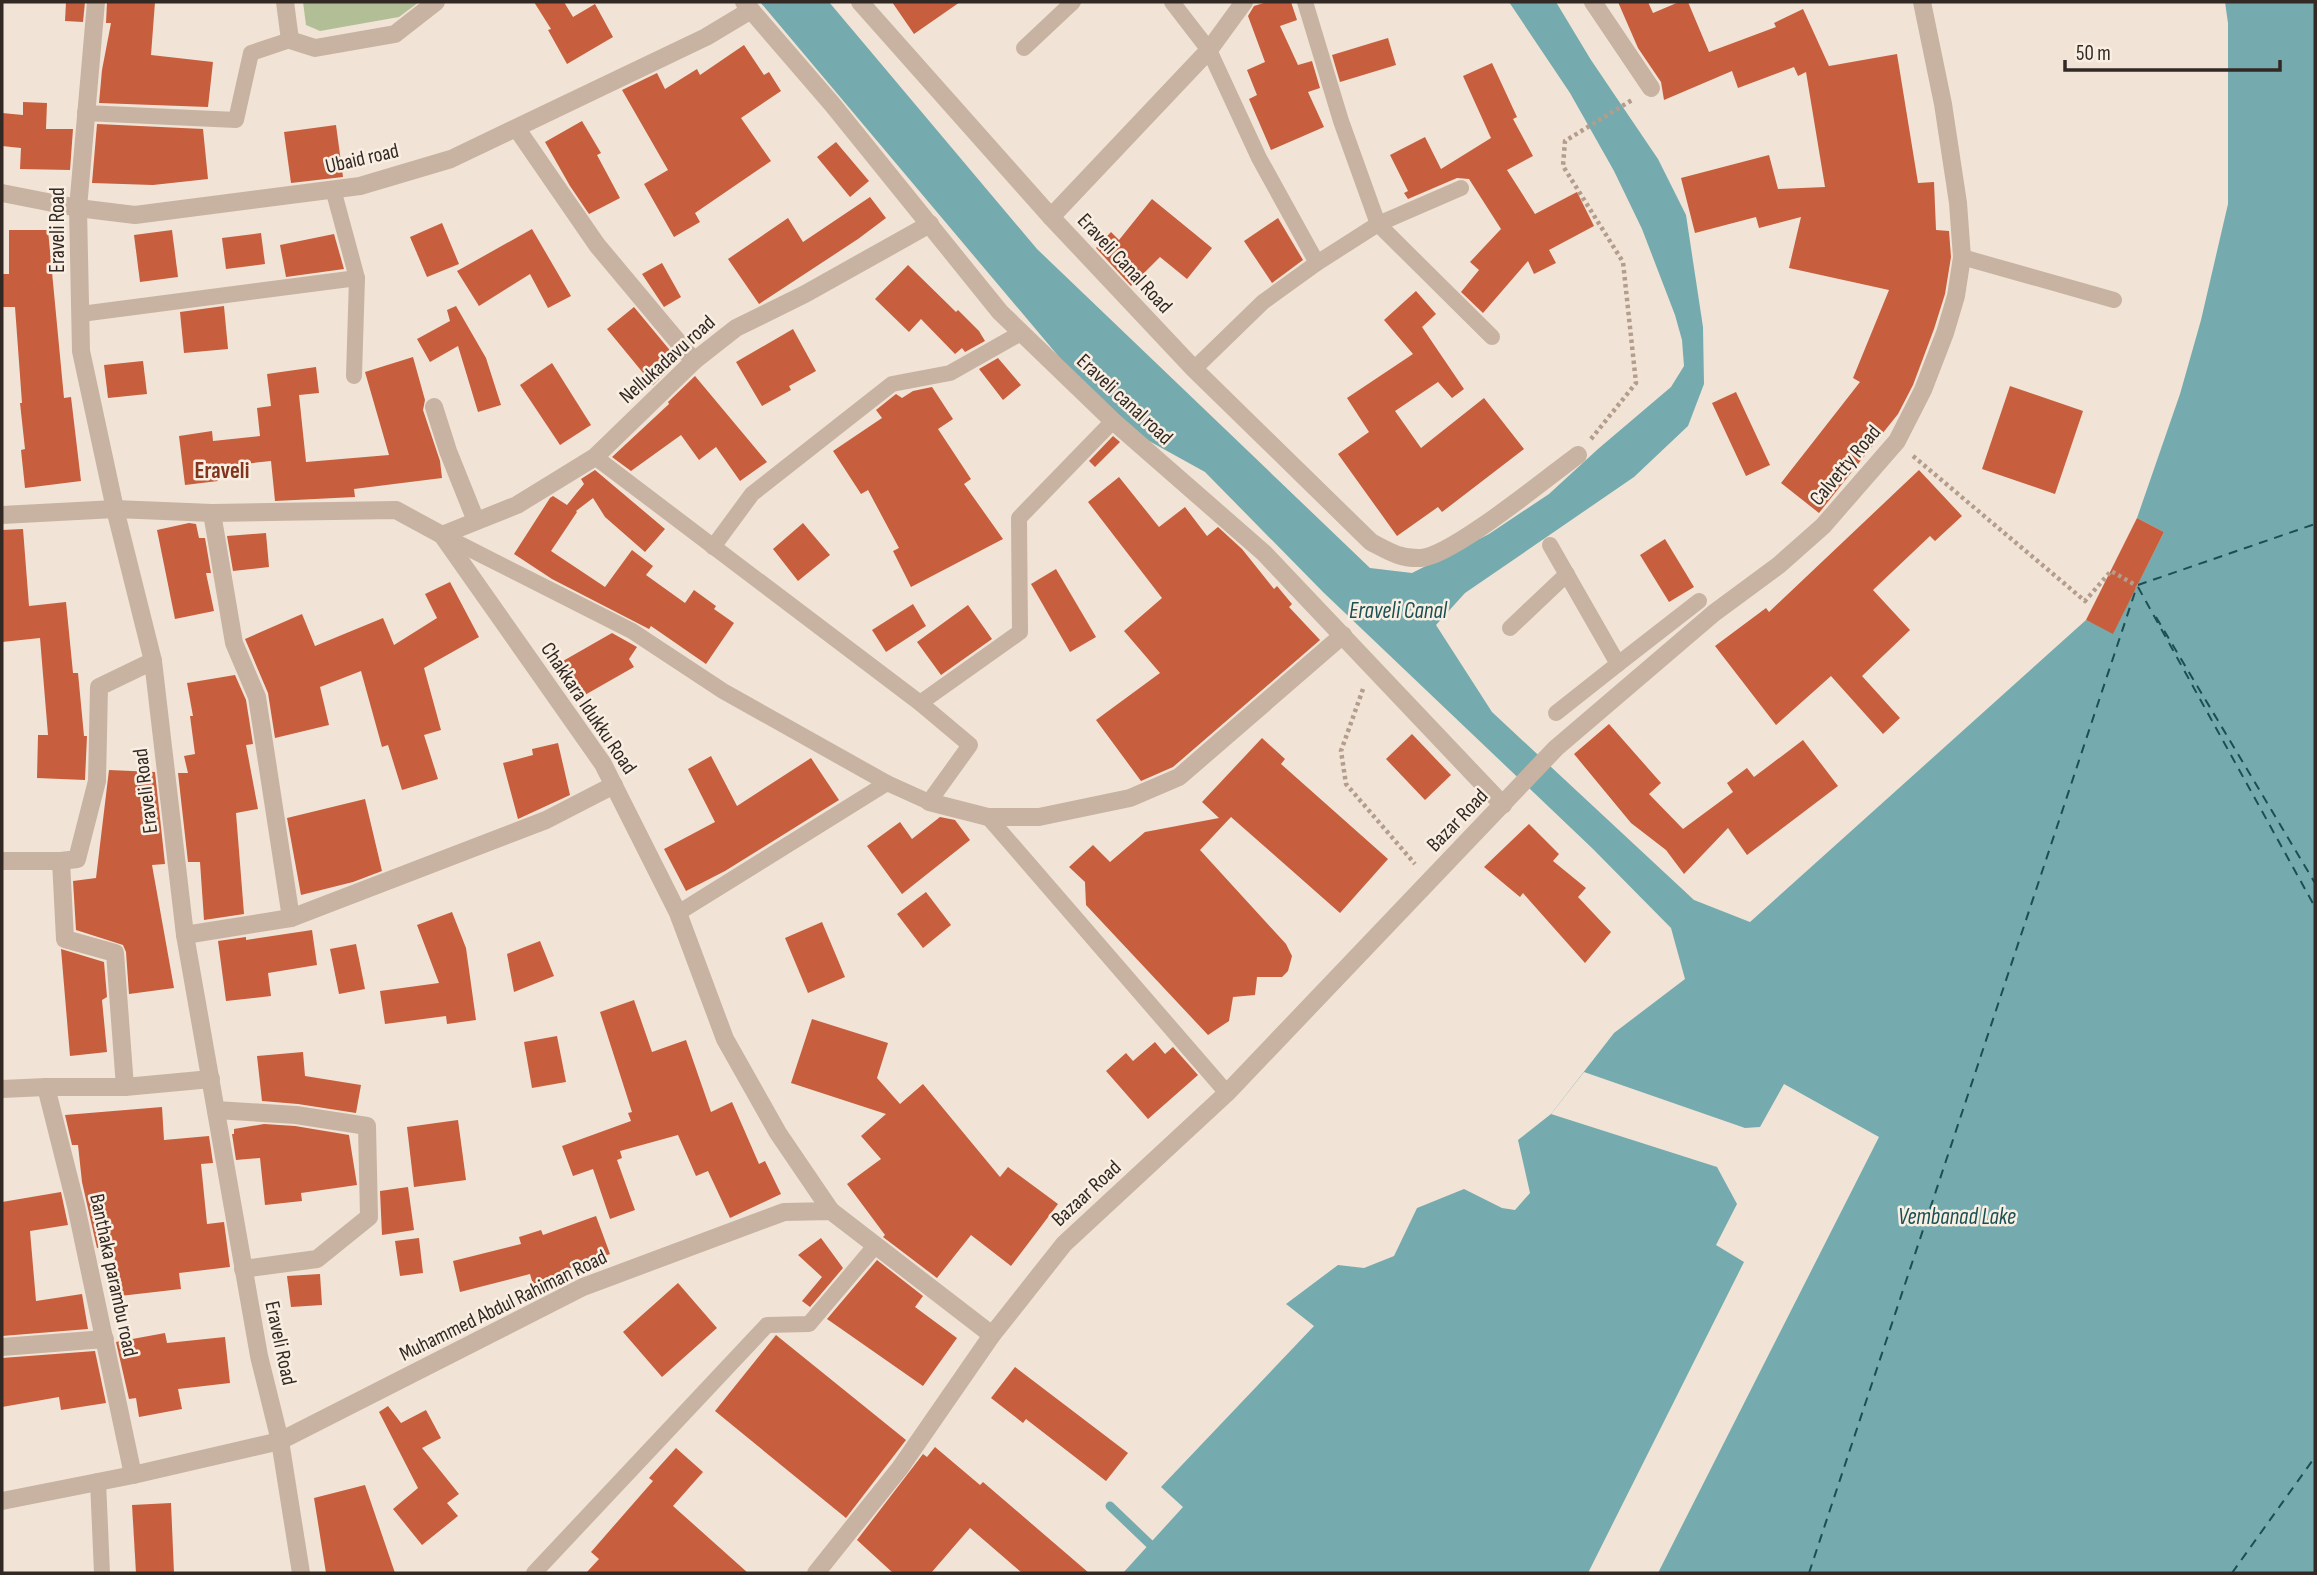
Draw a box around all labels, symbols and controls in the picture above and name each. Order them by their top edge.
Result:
scale bar [2065,28,2280,72]
text: 50 m [2076,41,2111,66]
street label: Ubaid road [323,138,401,179]
street label: Eraveli Road [45,187,70,273]
street label: Eraveli Canal Road [1072,208,1177,318]
street label: Nellukadavu road [614,310,720,409]
street label: Eraveli canal road [1072,349,1178,450]
street label: Calvetty Road [1804,420,1886,511]
district label: Eraveli [195,457,249,485]
water label: Eraveli Canal [1349,597,1448,625]
street label: Chakkara Idukku Road [535,638,642,779]
street label: Eraveli Road [128,747,163,835]
street label: Bazar Road [1421,784,1493,857]
street label: Bazaar Road [1047,1155,1126,1232]
street label: Banthaka parambu road [84,1191,143,1359]
water label: Vembanad Lake [1898,1203,2016,1231]
street label: Muhammed Abdul Rahiman Road [395,1244,611,1367]
street label: Eraveli Road [259,1299,302,1387]

